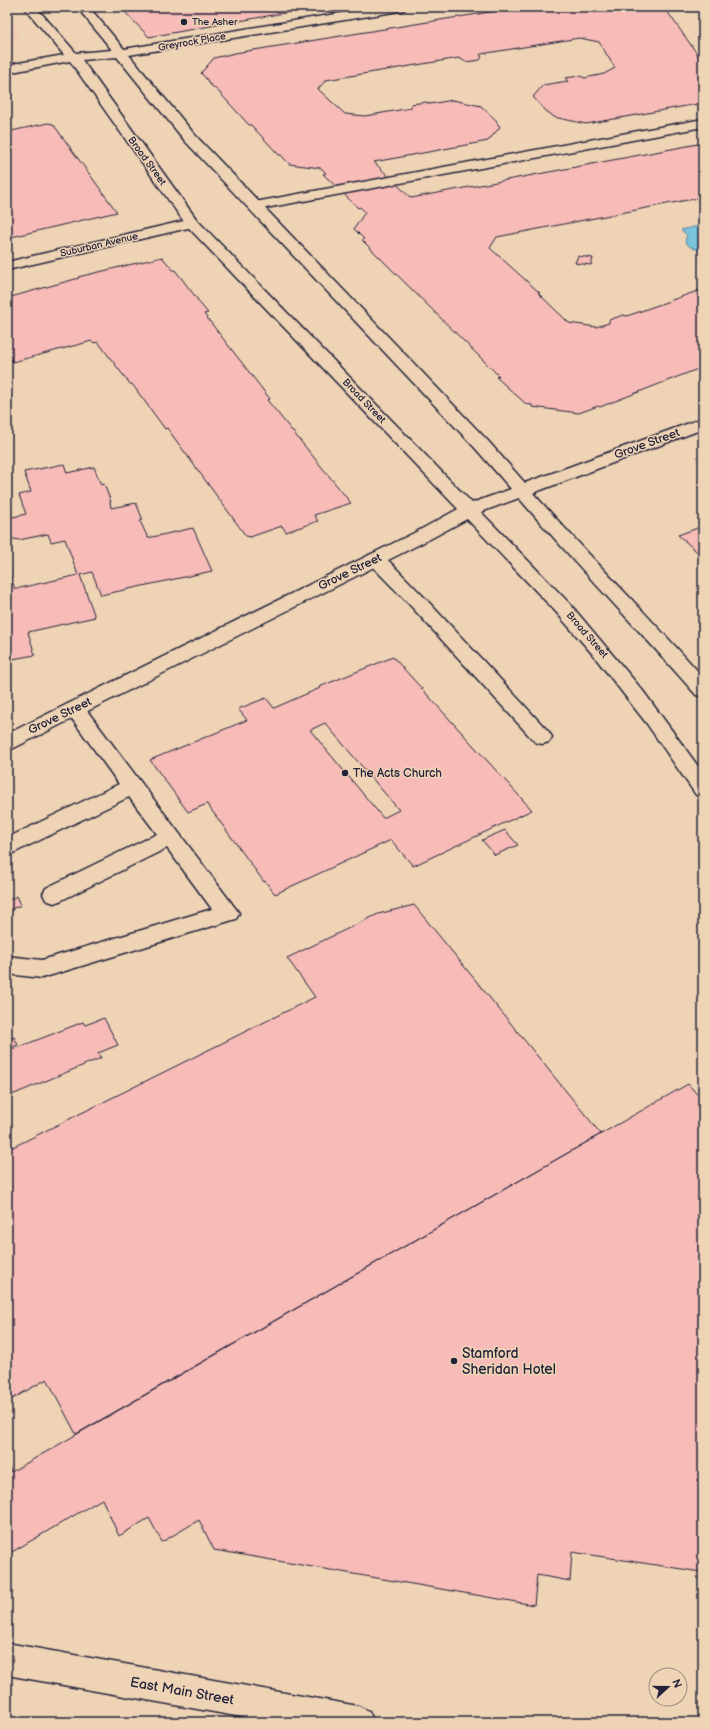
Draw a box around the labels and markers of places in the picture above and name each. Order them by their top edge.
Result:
place label: The Asher [192,16,238,28]
marker: The Asher [179,17,189,27]
place label: The Acts Church [353,766,442,781]
marker: The Acts Church [340,768,350,778]
place label: Stamford Sheridan Hotel [462,1345,556,1378]
marker: Stamford Sheridan Hotel [449,1356,459,1366]

